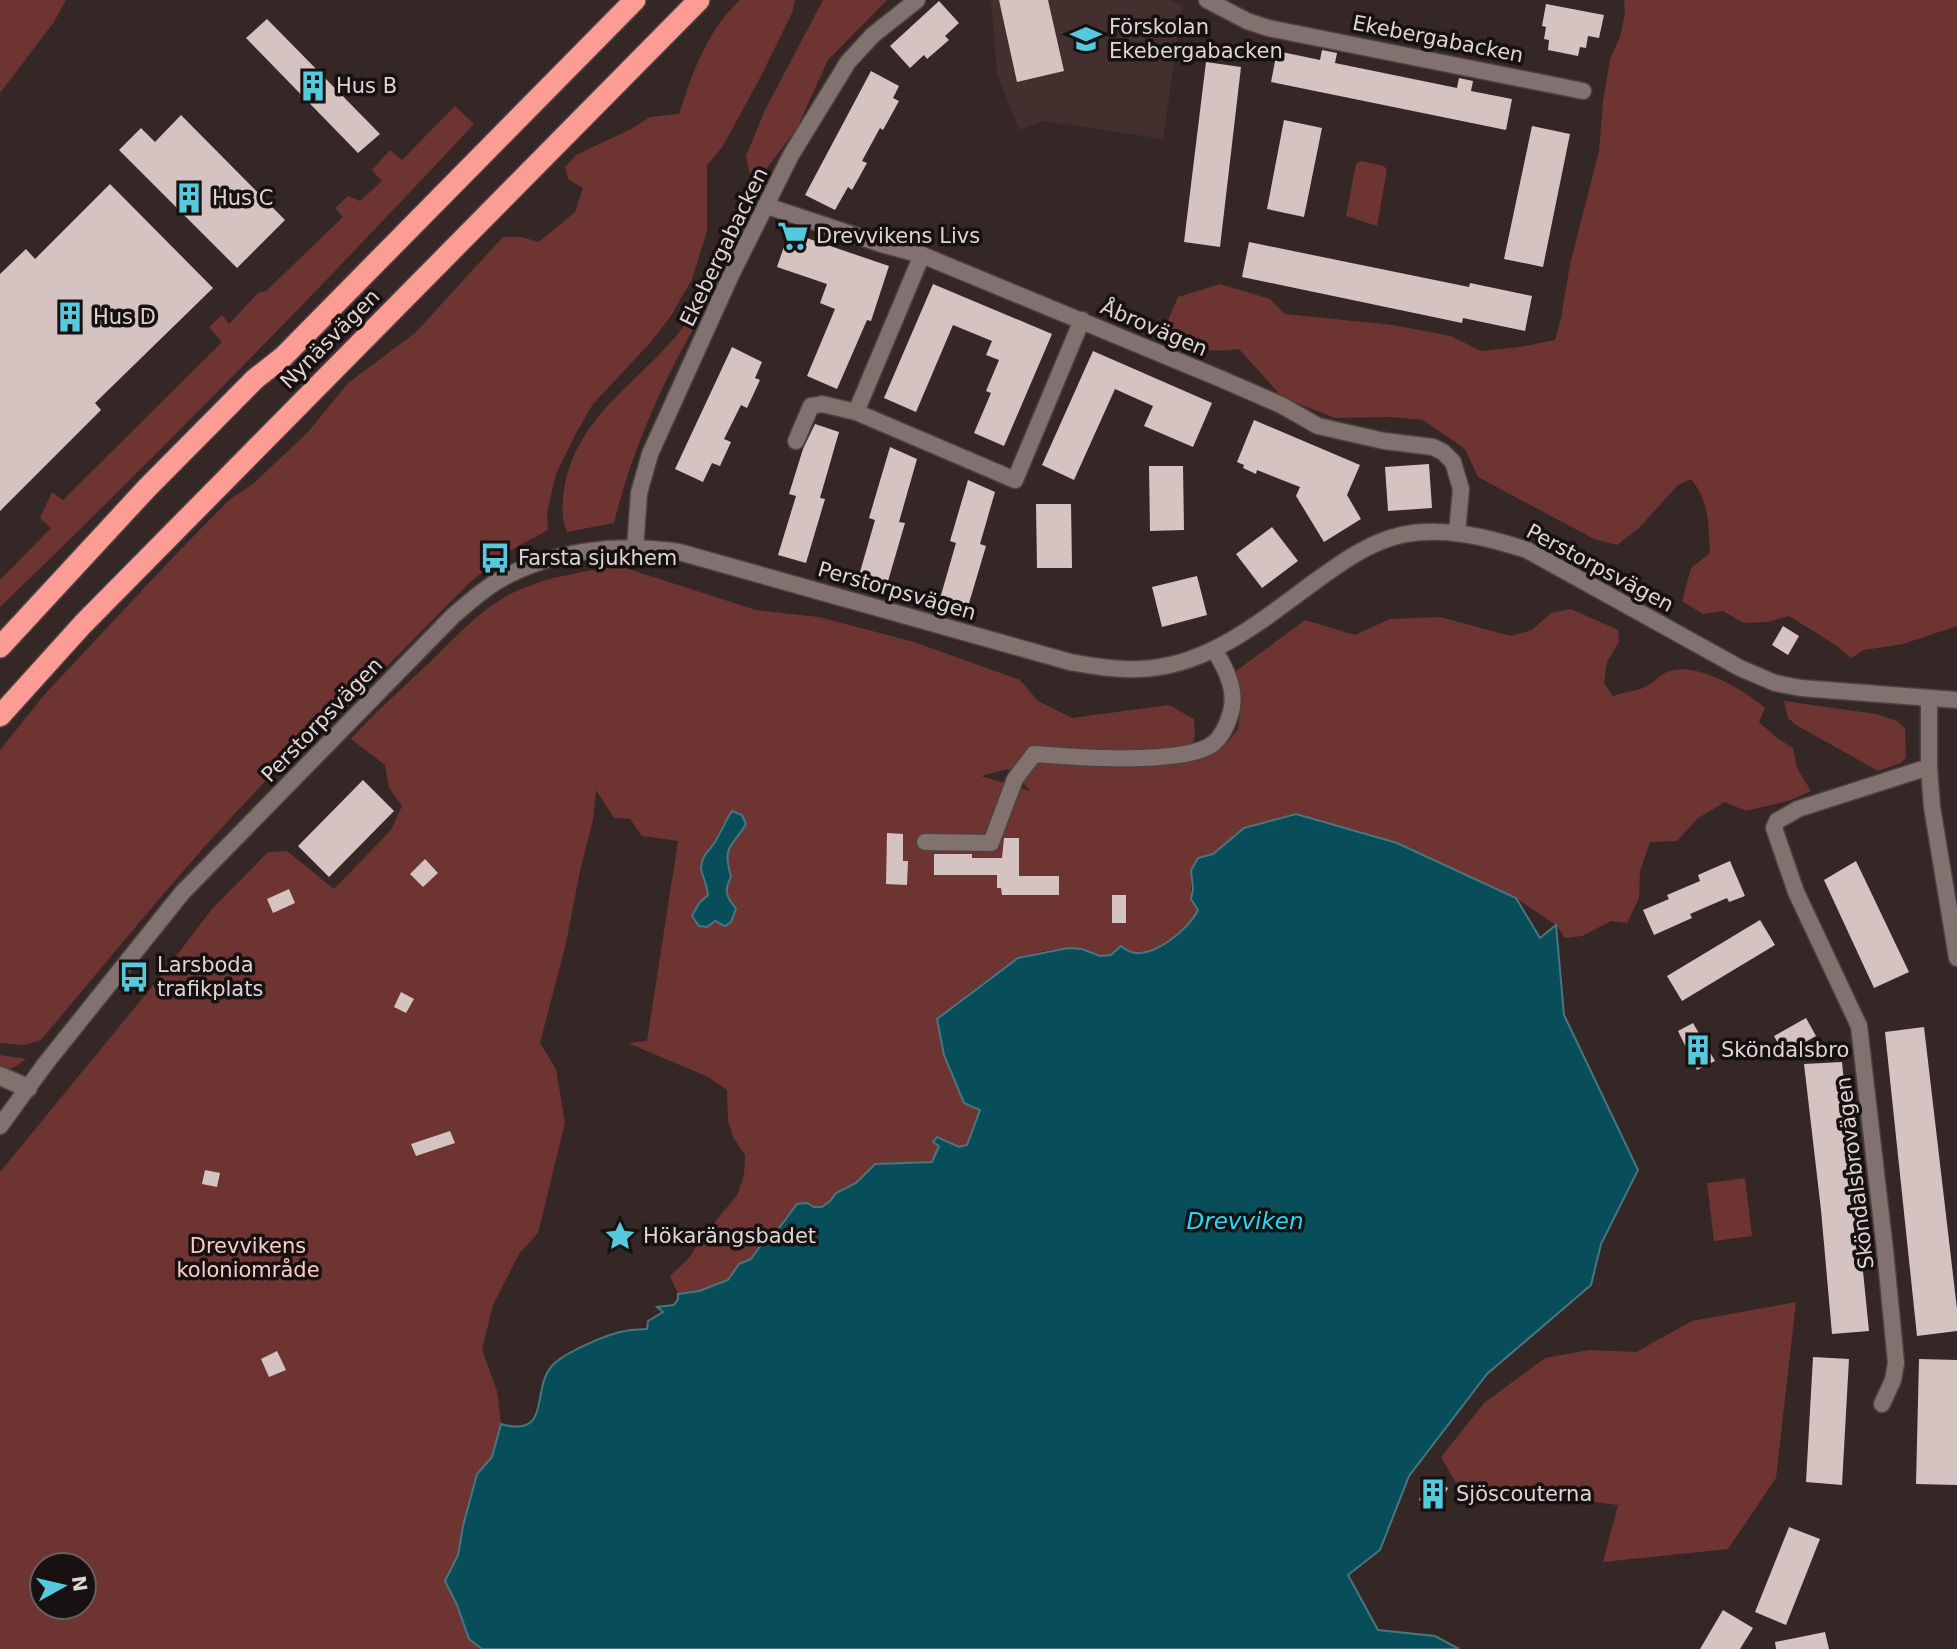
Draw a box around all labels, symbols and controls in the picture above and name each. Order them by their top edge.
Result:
street label: Ekebergabacken [1350,11,1526,67]
place label: Förskolan Ekebergabacken [1109,15,1283,63]
school or university icon: Förskolan Ekebergabacken [1069,22,1103,56]
building icon: Hus B [296,69,330,103]
place label: Hus B [336,74,397,98]
street label: Ekebergabacken [675,164,773,330]
building icon: Hus C [172,181,206,215]
place label: Hus C [212,186,273,210]
supermarket icon: Drevvikens Livs [776,219,810,253]
place label: Drevvikens Livs [816,224,980,248]
street label: Nynäsvägen [276,285,384,393]
street label: Åbrovägen [1097,293,1212,361]
building icon: Hus D [53,300,87,334]
place label: Hus D [93,305,156,329]
street label: Perstorpsvägen [1522,519,1678,617]
bus stop icon: Farsta sjukhem [478,541,512,575]
place label: Farsta sjukhem [518,546,677,570]
street label: Perstorpsvägen [815,557,979,625]
street label: Perstorpsvägen [257,653,387,787]
place label: Larsboda trafikplats [157,953,263,1001]
bus stop icon: Larsboda trafikplats [117,960,151,994]
building icon: Sköndalsbro [1681,1033,1715,1067]
place label: Sköndalsbro [1721,1038,1849,1062]
street label: Sköndalsbrovägen [1831,1076,1879,1270]
water label: Drevviken [1187,1208,1303,1234]
place icon: Hökarängsbadet [603,1219,637,1253]
place label: Hökarängsbadet [643,1224,816,1248]
park label: Drevvikens koloniområde [176,1234,320,1282]
building icon: Sjöscouterna [1416,1477,1450,1511]
place label: Sjöscouterna [1456,1482,1592,1506]
north arrow [28,1551,98,1621]
text: N [68,1574,92,1593]

